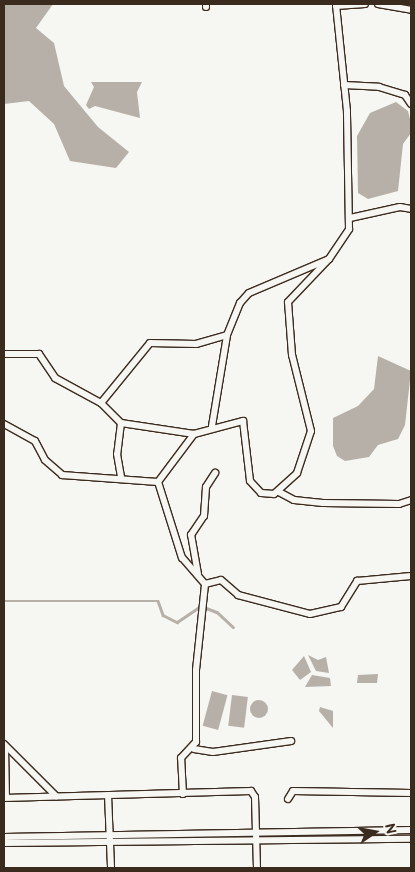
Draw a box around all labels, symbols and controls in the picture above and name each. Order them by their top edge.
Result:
north arrow [350,807,400,857]
text: N [381,822,400,836]

